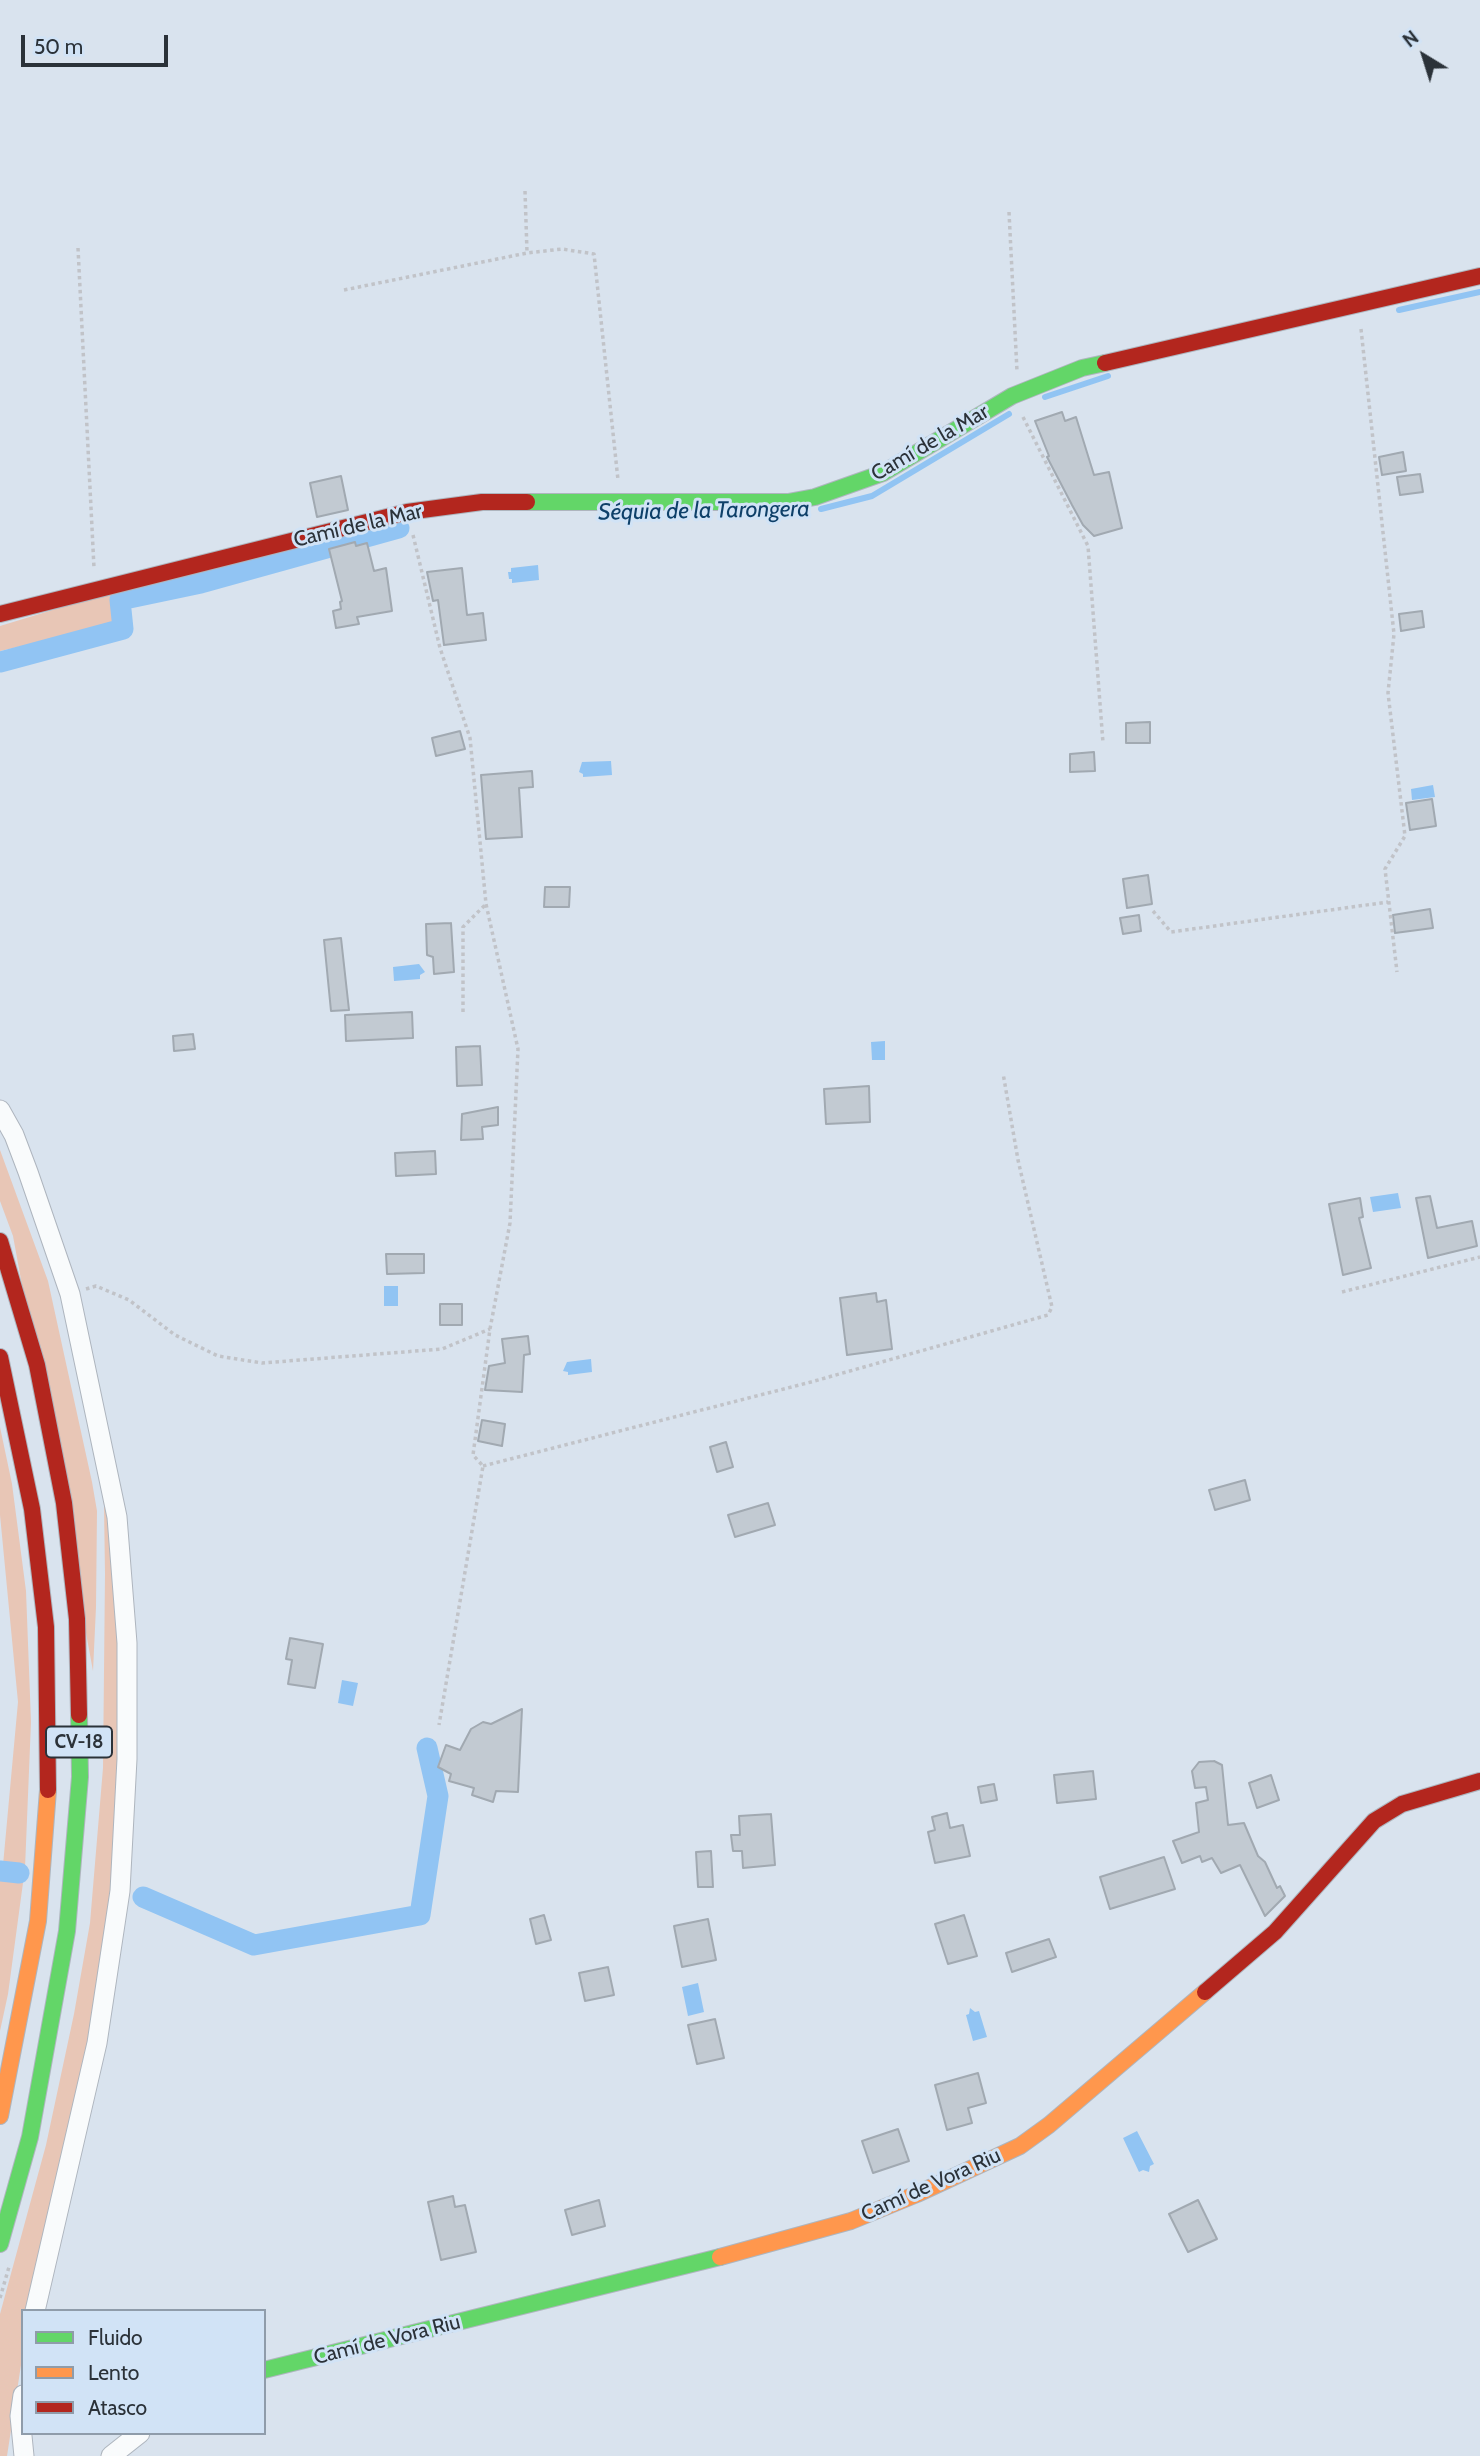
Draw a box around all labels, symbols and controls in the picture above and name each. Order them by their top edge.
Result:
scale bar [24,21,172,65]
north arrow [1389,21,1459,91]
text: N [1398,26,1423,52]
text: 50 m [34,34,83,59]
street label: Camí de la Mar [867,399,993,487]
water label: Séquia de la Tarongera [598,495,810,527]
street label: Camí de la Mar [291,499,425,553]
road number: CV-18 [46,1726,112,1758]
street label: Camí de Vora Riu [857,2143,1005,2227]
legend [21,2309,266,2435]
street label: Camí de Vora Riu [311,2310,463,2370]
text: Fluido [88,2325,143,2350]
text: Lento [88,2360,139,2385]
text: Atasco [88,2395,147,2420]

